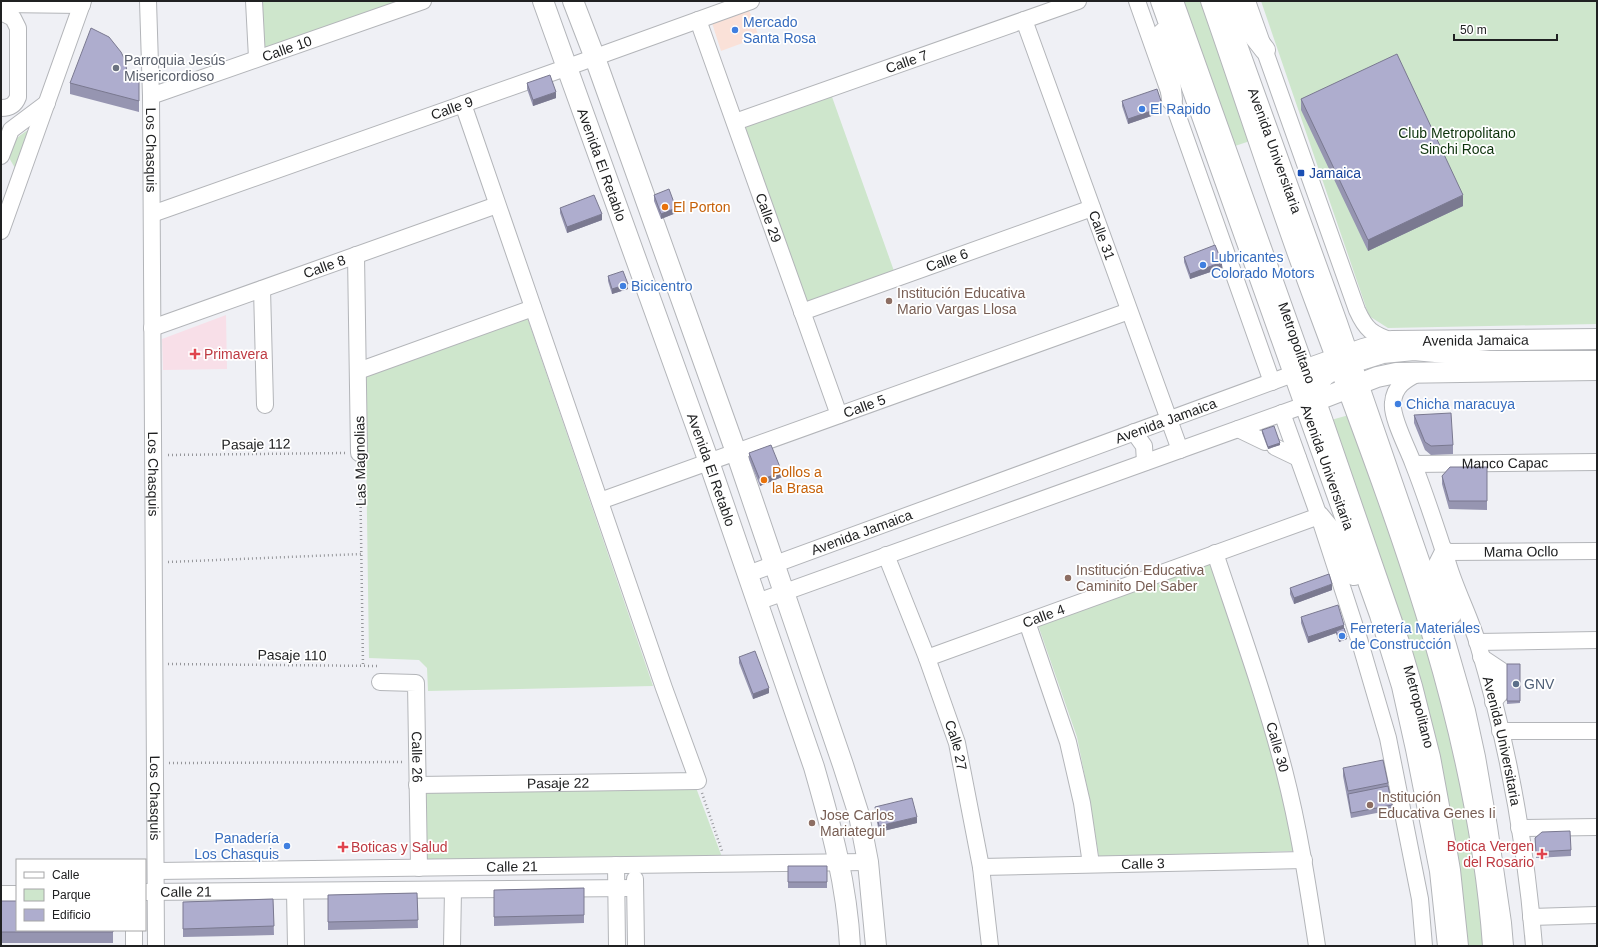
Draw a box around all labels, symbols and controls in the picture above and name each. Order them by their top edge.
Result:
place label: Mercado Santa Rosa [743,14,816,46]
scale bar [1454,16,1557,42]
text: 50 m [1460,23,1487,37]
marker: Mercado Santa Rosa [730,25,740,35]
street label: Calle 10 [260,32,314,65]
street label: Calle 7 [883,47,930,76]
place label: Parroquia Jesús Misericordioso [124,52,225,84]
marker: Parroquia Jesús Misericordioso [111,63,121,73]
street label: Avenida Universitaria [1245,86,1305,216]
street label: Calle 9 [429,93,475,123]
place label: El Rapido [1150,101,1211,117]
marker: El Rapido [1137,104,1147,114]
street label: Avenida El Retablo [574,106,630,224]
street label: Los Chasquis [143,107,160,192]
park label: Club Metropolitano Sinchi Roca [1398,125,1516,157]
place label: Jamaica [1309,165,1361,181]
marker: Jamaica [1296,168,1306,178]
street label: Calle 29 [752,191,785,245]
place label: El Porton [673,199,731,215]
marker: El Porton [660,202,670,212]
street label: Calle 31 [1086,208,1118,262]
street label: Calle 6 [924,245,970,275]
place label: Lubricantes Colorado Motors [1211,249,1315,281]
street label: Calle 8 [301,252,348,281]
marker: Lubricantes Colorado Motors [1198,260,1208,270]
place label: Bicicentro [631,278,693,294]
marker: Bicicentro [618,281,628,291]
place label: Institución Educativa Mario Vargas Llosa [897,285,1026,317]
marker: Institución Educativa Mario Vargas Llosa [884,296,894,306]
street label: Metropolitano [1275,300,1319,386]
street label: Avenida Jamaica [1422,332,1529,349]
place label: Primavera [204,346,268,362]
marker: Primavera [189,348,201,360]
street label: Calle 5 [841,391,888,421]
street label: Avenida Jamaica [1113,395,1219,447]
place label: Chicha maracuya [1406,396,1515,412]
marker: Chicha maracuya [1393,399,1403,409]
street label: Avenida Universitaria [1298,402,1357,532]
street label: Avenida El Retablo [684,411,739,529]
street label: Las Magnolias [351,416,369,506]
street label: Los Chasquis [145,431,161,516]
street label: Pasaje 112 [221,435,291,453]
street label: Manco Capac [1462,455,1548,471]
place label: Pollos a la Brasa [772,464,824,496]
marker: Pollos a la Brasa [759,475,769,485]
street label: Avenida Jamaica [809,506,915,558]
street label: Mama Ocllo [1484,543,1559,560]
place label: Institución Educativa Caminito Del Saber [1076,562,1205,594]
marker: Institución Educativa Caminito Del Saber [1063,573,1073,583]
street label: Calle 4 [1020,601,1067,631]
place label: Ferretería Materiales de Construcción [1350,620,1480,652]
marker: Ferretería Materiales de Construcción [1337,631,1347,641]
street label: Pasaje 110 [257,646,327,664]
street label: Metropolitano [1400,664,1438,750]
street label: Avenida Universitaria [1480,674,1524,807]
place label: GNV [1524,676,1555,692]
marker: GNV [1511,679,1521,689]
street label: Calle 27 [942,718,970,772]
street label: Calle 30 [1263,720,1292,774]
street label: Calle 26 [409,731,426,783]
street label: Los Chasquis [147,755,163,840]
street label: Pasaje 22 [527,775,589,791]
place label: Institución Educativa Genes Ii [1378,789,1496,821]
marker: Institución Educativa Genes Ii [1365,800,1375,810]
place label: Jose Carlos Mariategui [820,807,894,839]
marker: Jose Carlos Mariategui [807,818,817,828]
place label: Panadería Los Chasquis [194,830,279,862]
place label: Botica Vergen del Rosario [1447,838,1534,870]
place label: Boticas y Salud [351,839,448,855]
marker: Panadería Los Chasquis [282,841,292,851]
marker: Boticas y Salud [338,842,348,852]
marker: Botica Vergen del Rosario [1537,849,1547,859]
street label: Calle 3 [1121,855,1165,872]
street label: Calle 21 [486,858,538,875]
legend [16,859,146,931]
text: Calle [52,868,80,882]
street label: Calle 21 [160,883,212,900]
text: Parque [52,888,91,902]
text: Edificio [52,908,91,922]

